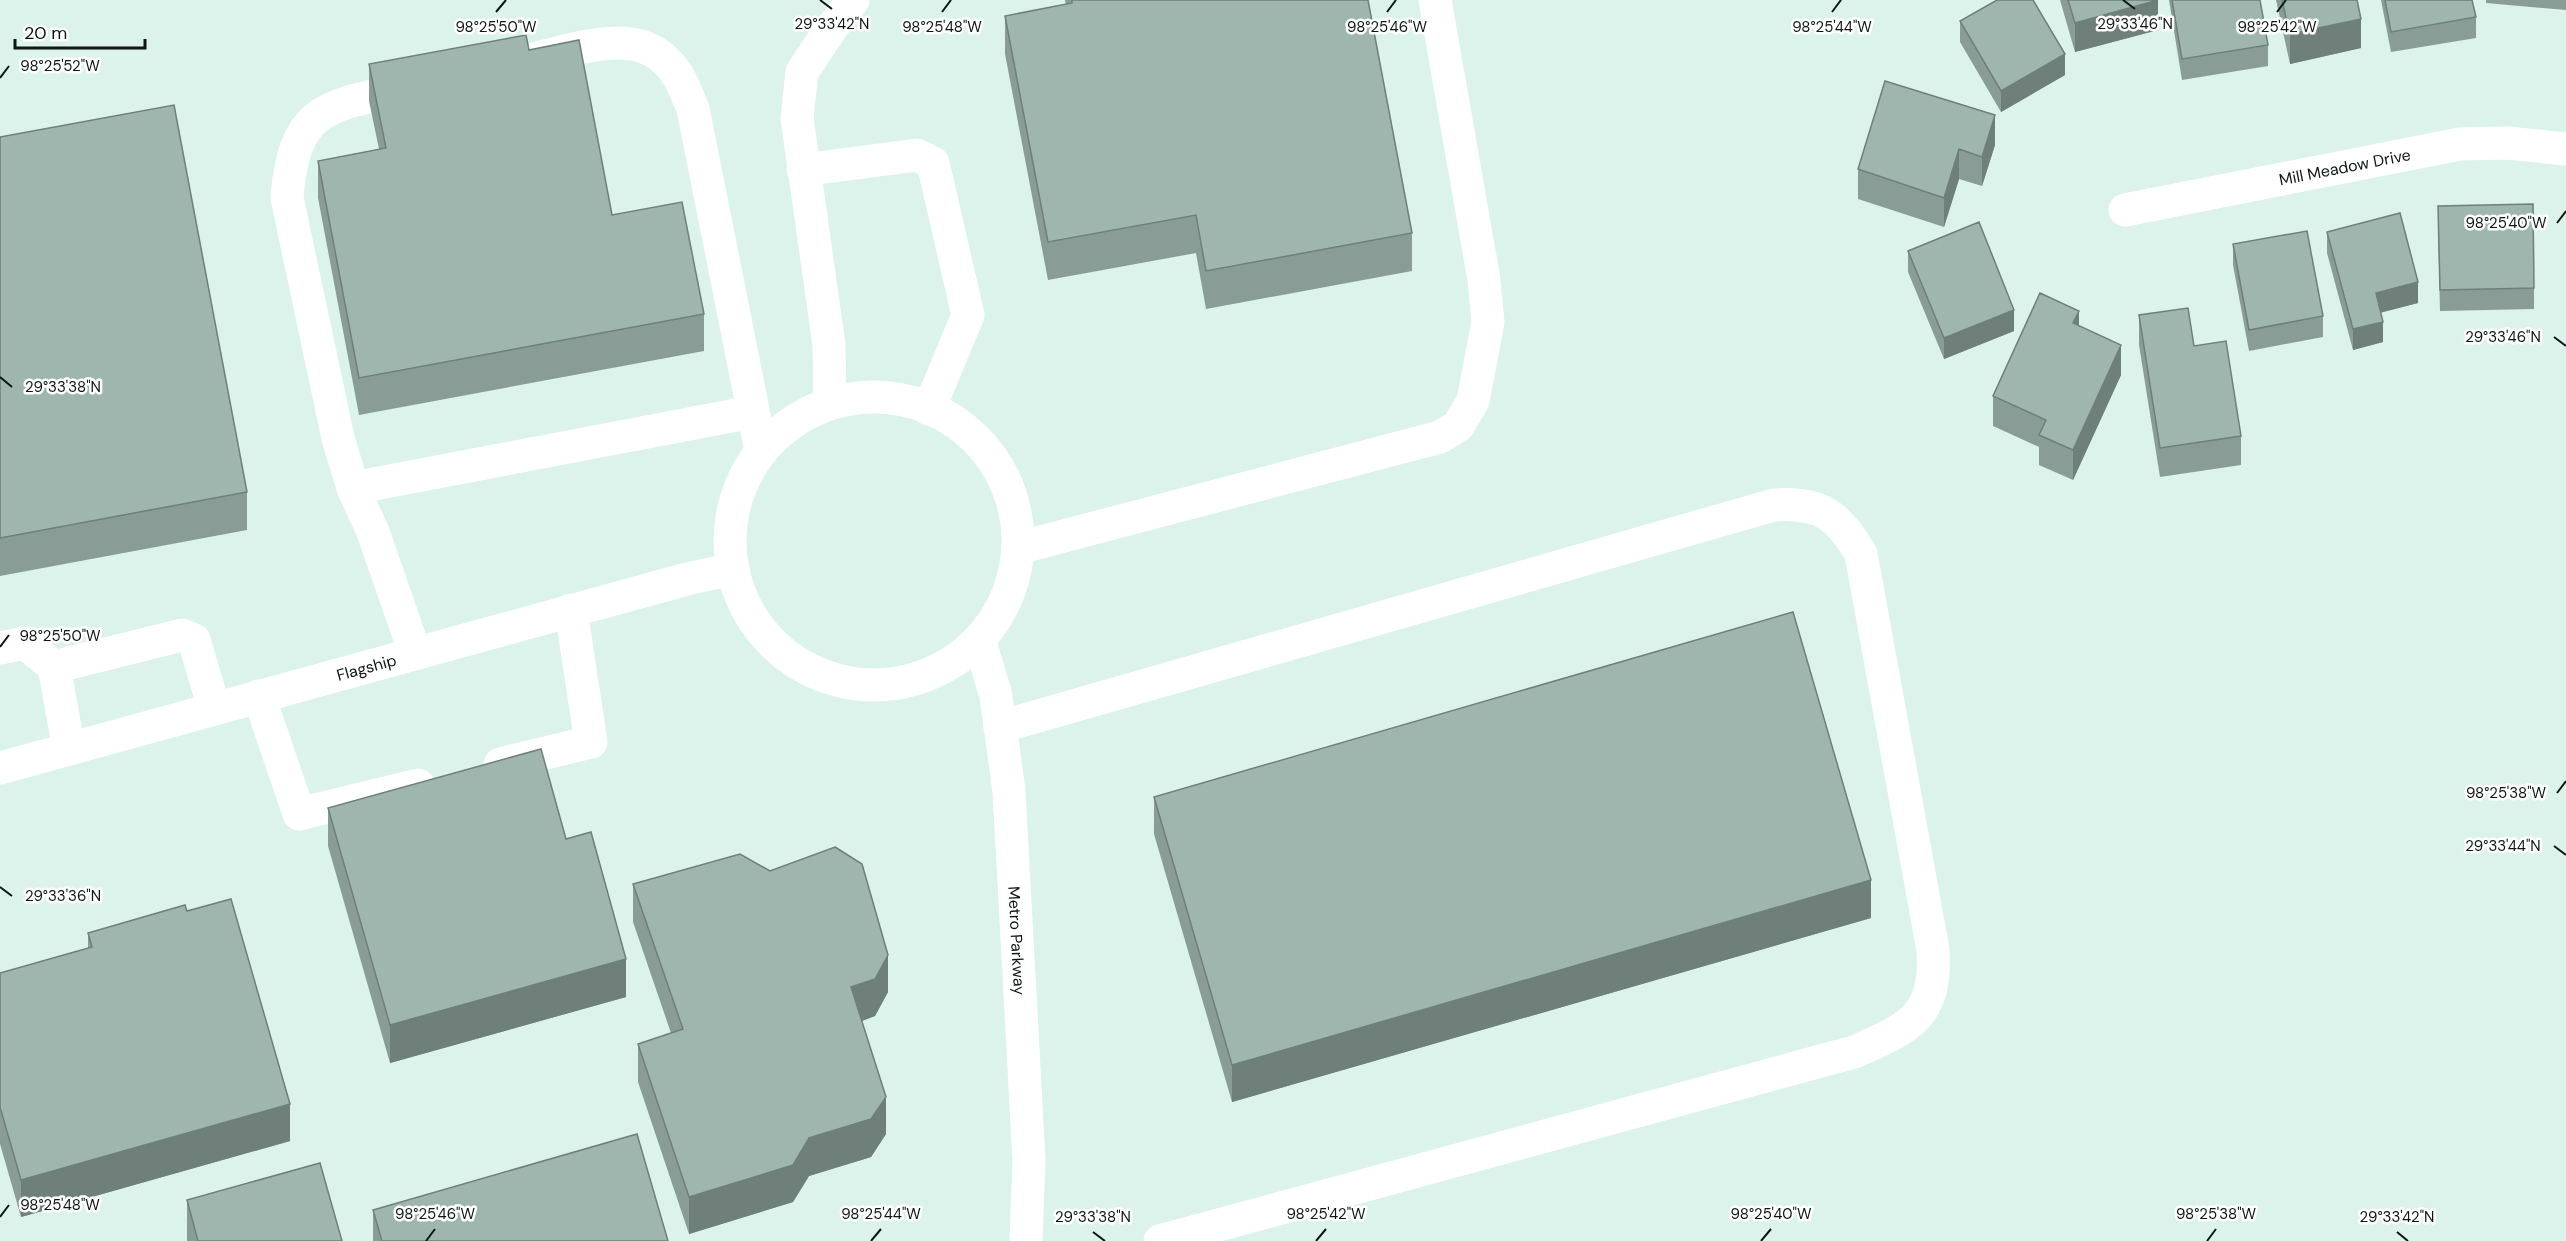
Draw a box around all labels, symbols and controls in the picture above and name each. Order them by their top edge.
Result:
scale bar [15,12,146,50]
text: 29°33'42"N [795,14,869,34]
text: 29°33'46"N [2097,14,2173,34]
text: 98°25'50"W [455,17,537,37]
text: 98°25'48"W [902,17,982,37]
text: 98°25'46"W [1347,17,1427,37]
text: 98°25'44"W [1792,17,1872,37]
text: 98°25'42"W [2237,17,2317,37]
text: 20 m [24,21,67,45]
text: 98°25'52"W [20,56,100,76]
street label: Mill Meadow Drive [2277,144,2412,190]
text: 98°25'40"W [2466,213,2547,233]
text: 29°33'46"N [2465,327,2541,347]
text: 29°33'38"N [25,377,101,397]
text: 98°25'50"W [19,626,101,646]
street label: Flagship [334,649,399,686]
text: 98°25'38"W [2466,783,2547,803]
text: 29°33'44"N [2465,836,2541,856]
text: 29°33'36"N [25,886,101,906]
street label: Metro Parkway [1003,886,1030,996]
text: 98°25'48"W [20,1195,100,1215]
text: 98°25'46"W [395,1204,475,1224]
text: 98°25'44"W [841,1204,921,1224]
text: 98°25'42"W [1286,1204,1366,1224]
text: 98°25'40"W [1731,1204,1812,1224]
text: 98°25'38"W [2176,1204,2257,1224]
text: 29°33'38"N [1055,1207,1131,1227]
text: 29°33'42"N [2360,1207,2434,1227]

